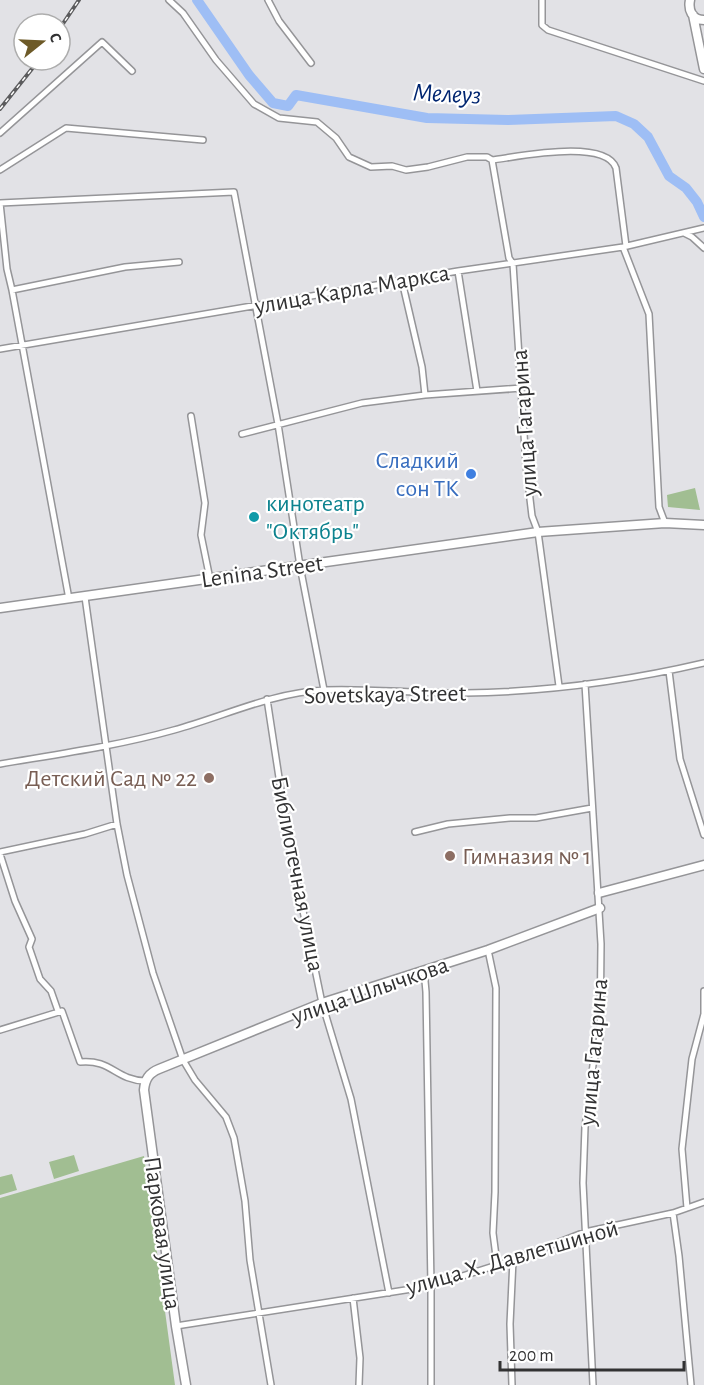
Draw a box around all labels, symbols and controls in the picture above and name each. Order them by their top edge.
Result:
north arrow [12,12,72,72]
text: С [46,31,64,44]
water label: Мелеуз [412,79,482,109]
street label: улица Карла Маркса [252,261,451,319]
street label: улица Гагарина [508,348,542,498]
place label: Сладкий сон ТК [375,449,459,501]
marker: Сладкий сон ТК [464,467,478,481]
place label: кинотеатр "Октябрь" [266,492,365,544]
marker: кинотеатр "Октябрь" [247,510,261,524]
street label: Lenina Street [200,552,325,592]
street label: Sovetskaya Street [304,682,467,708]
place label: Детский Сад № 22 [25,767,197,791]
marker: Детский Сад № 22 [202,771,216,785]
street label: Библиотечная улица [266,774,328,974]
place label: Гимназия № 1 [462,845,591,869]
marker: Гимназия № 1 [443,849,457,863]
street label: улица Шлычкова [288,953,452,1029]
street label: улица Гагарина [576,977,612,1128]
street label: Парковая улица [139,1155,185,1311]
street label: улица Х. Давлетшиной [403,1216,621,1300]
scale bar [500,1334,684,1372]
text: 200 m [509,1347,554,1365]

